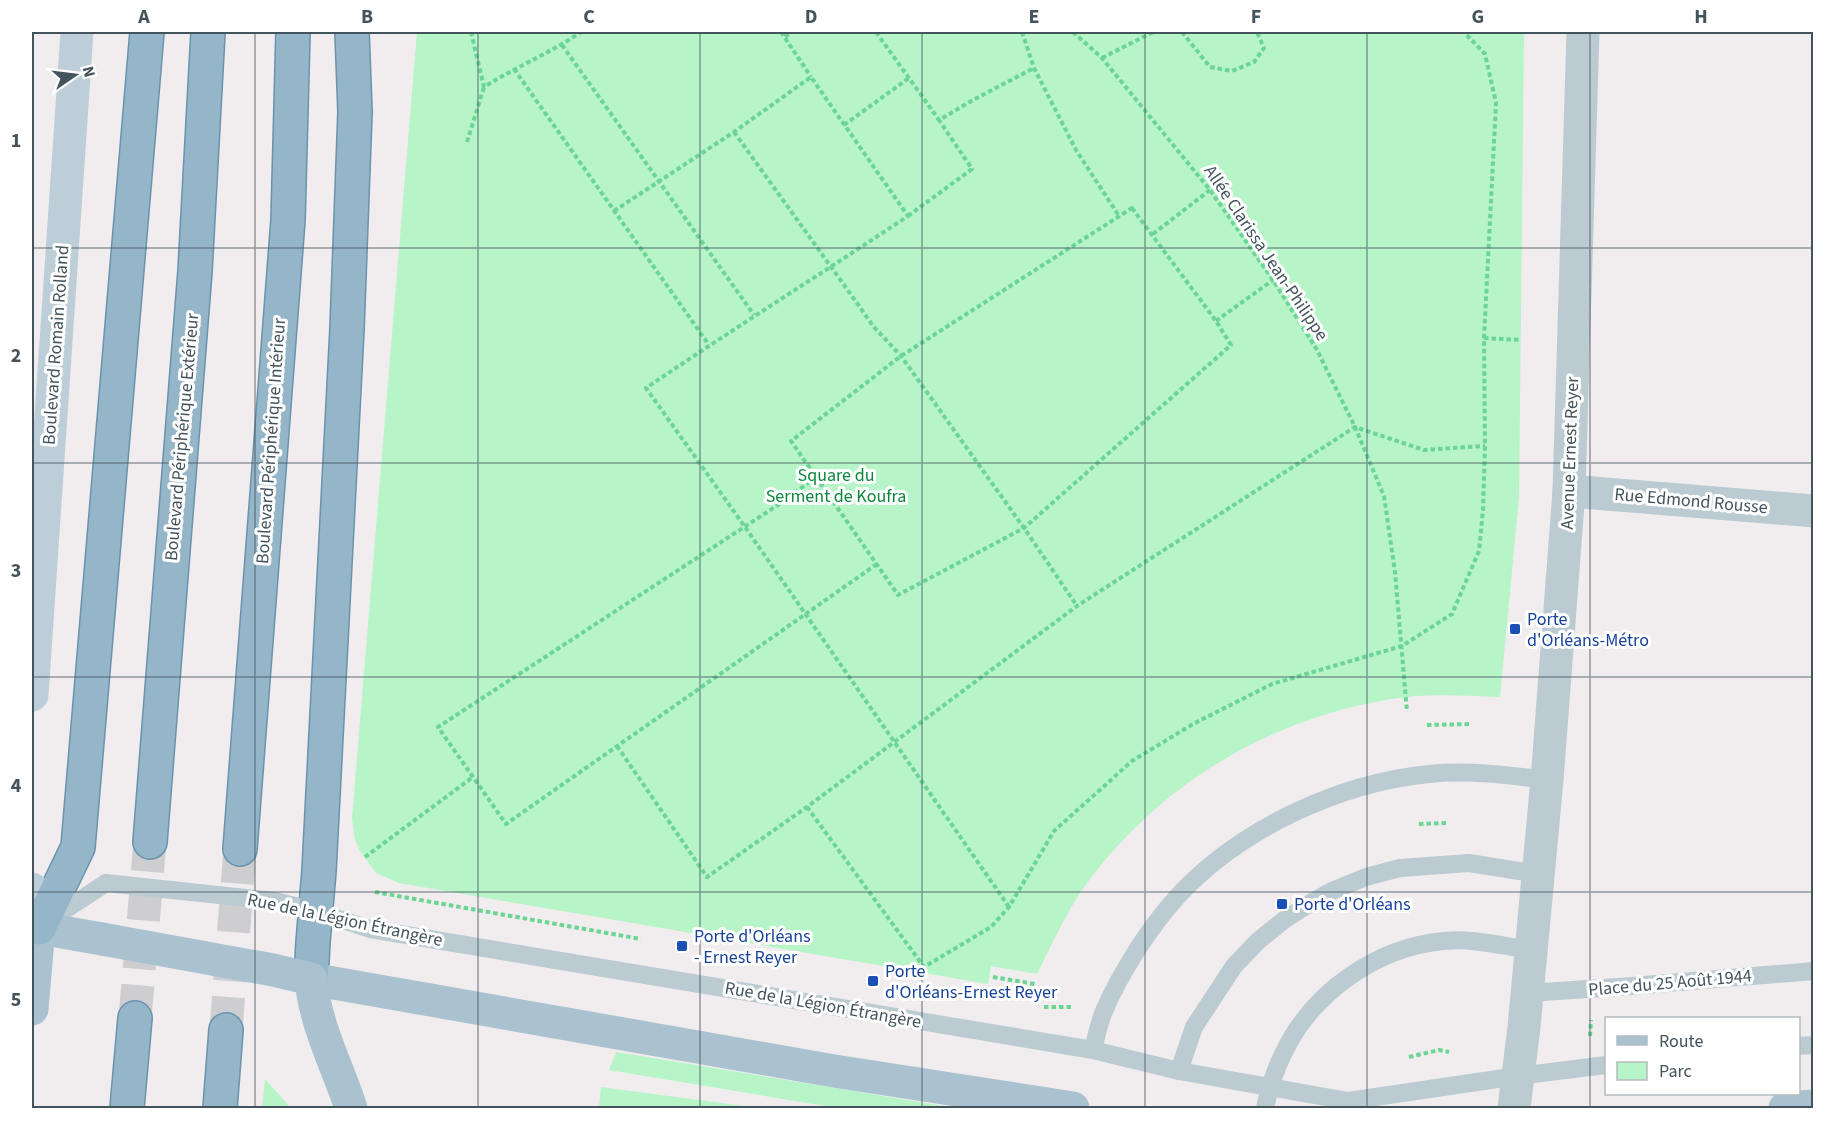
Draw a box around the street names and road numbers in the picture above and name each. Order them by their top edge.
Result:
street label: Allée Clarissa Jean-Philippe [1198,160,1334,346]
street label: Boulevard Romain Rolland [37,244,75,446]
street label: Boulevard Périphérique Extérieur [159,311,205,562]
street label: Boulevard Périphérique Intérieur [250,316,292,565]
street label: Avenue Ernest Reyer [1555,375,1585,530]
street label: Rue Edmond Rousse [1613,482,1769,520]
street label: Rue de la Légion Étrangère [245,887,445,953]
street label: Place du 25 Août 1944 [1587,963,1753,1003]
street label: Rue de la Légion Étrangère [723,975,923,1035]

